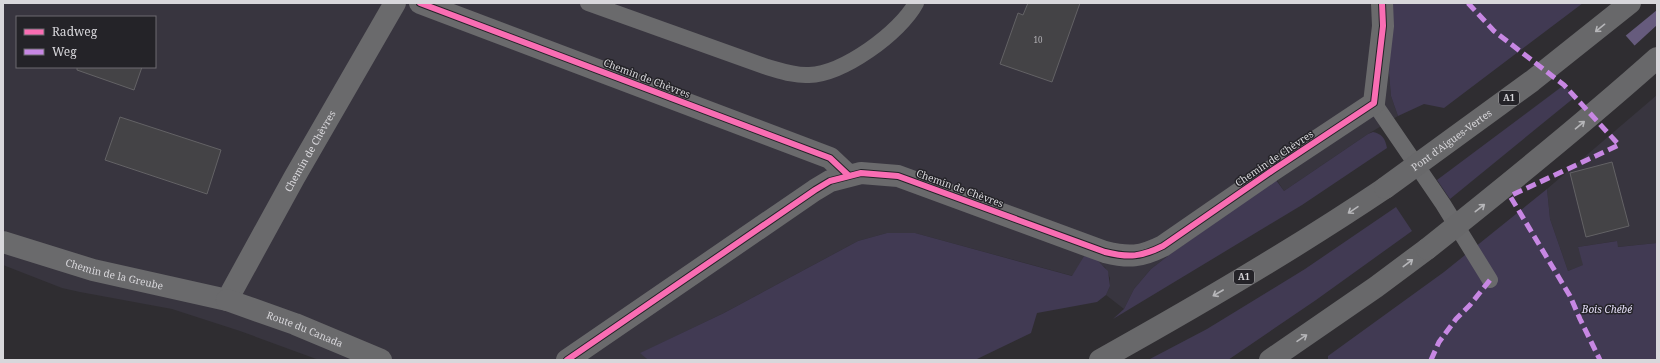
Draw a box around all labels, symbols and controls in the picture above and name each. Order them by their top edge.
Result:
legend [16,16,156,68]
text: Radweg [52,23,98,40]
one-way arrow [1595,23,1606,32]
house number: 10 [1034,34,1043,45]
text: Weg [52,43,77,60]
street label: Chemin de Chèvres [602,55,693,101]
road number: A1 [1499,91,1519,105]
street label: Pont d'Aigues-Vertes [1408,105,1495,174]
street label: Chemin de Chèvres [281,107,339,194]
one-way arrow [1575,121,1586,130]
street label: Chemin de Chèvres [1232,126,1316,189]
street label: Chemin de Chèvres [914,166,1006,210]
one-way arrow [1474,203,1485,212]
one-way arrow [1347,206,1358,214]
street label: Chemin de la Greube [64,255,165,293]
one-way arrow [1403,259,1414,267]
road number: A1 [1234,270,1254,284]
one-way arrow [1212,289,1224,297]
park label: Bois Chébé [1581,302,1633,316]
street label: Route du Canada [265,308,345,350]
one-way arrow [1297,334,1308,342]

